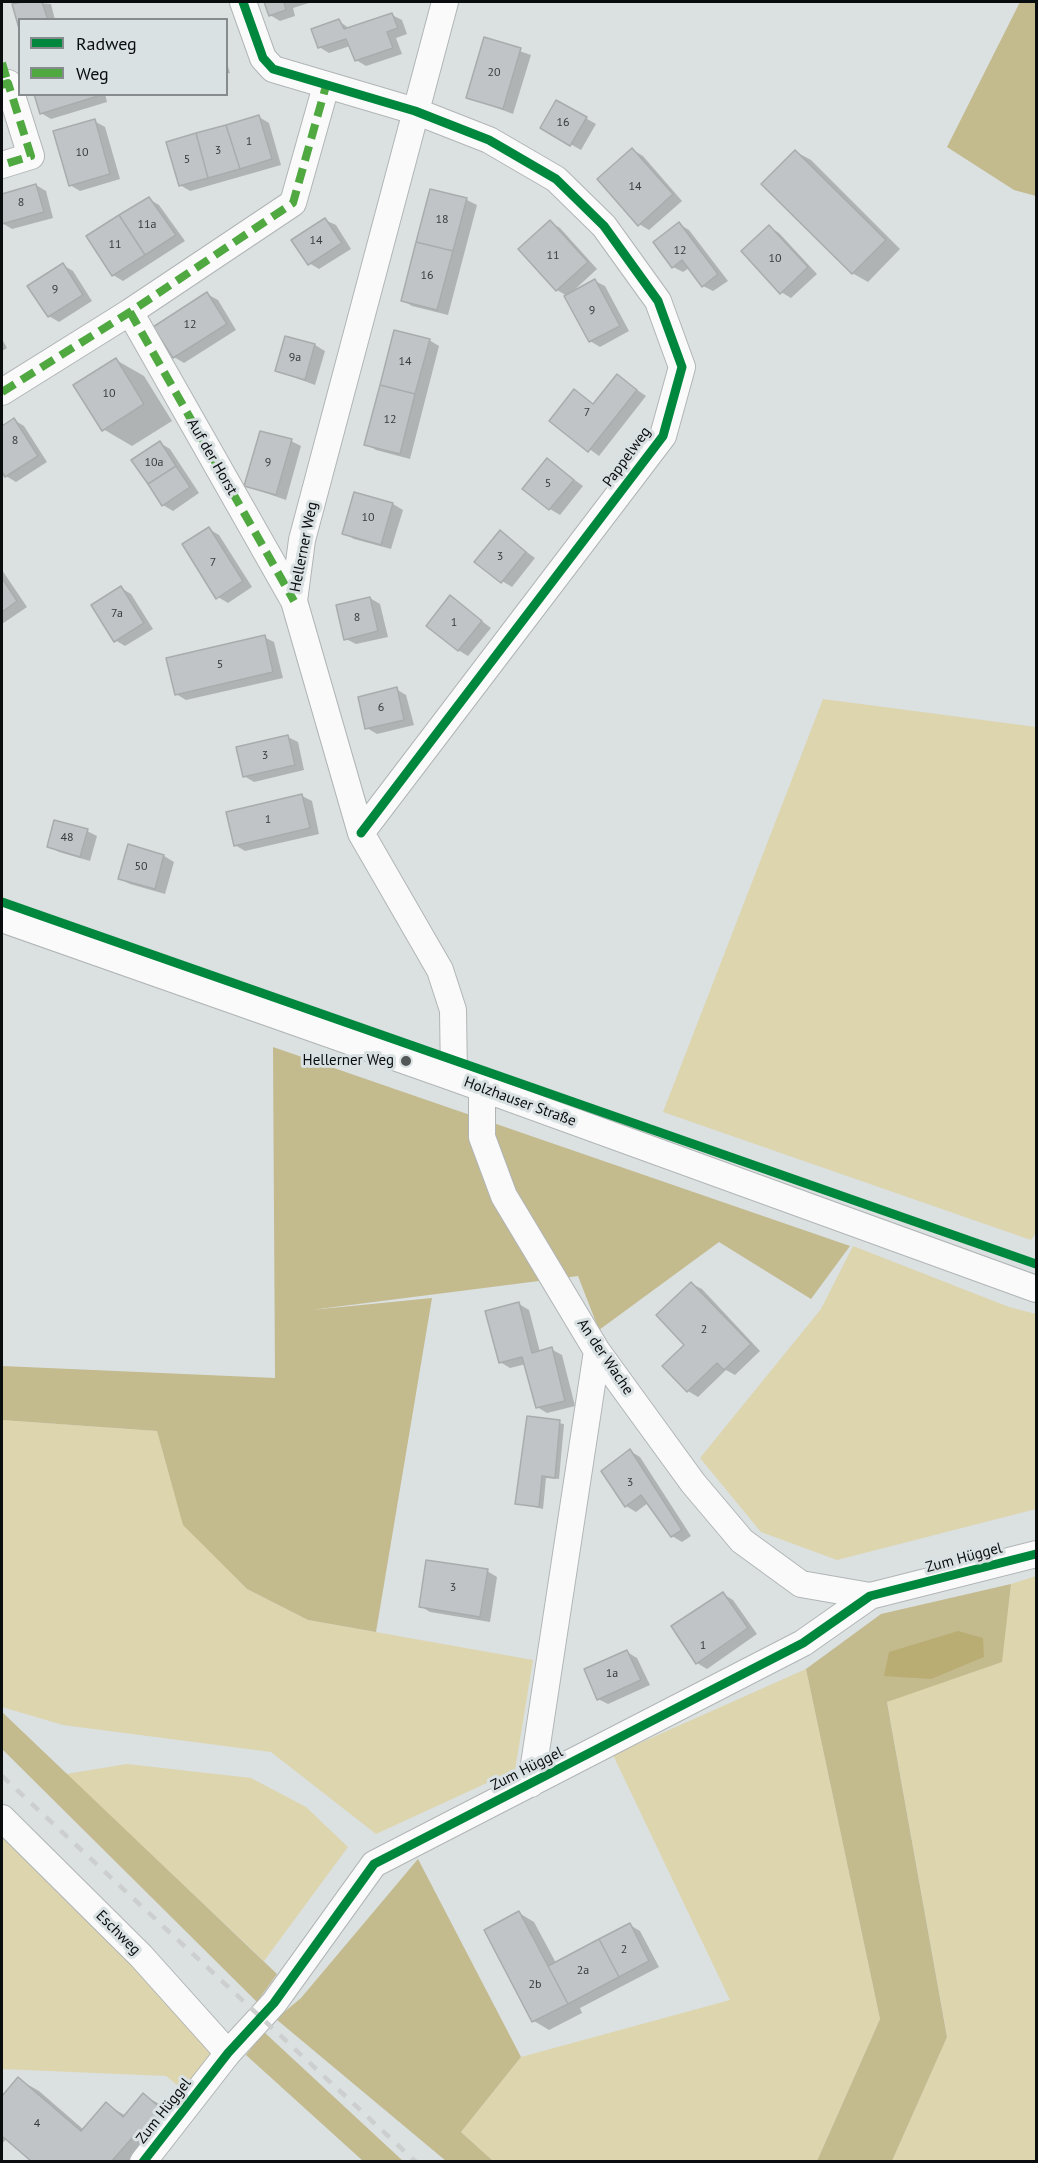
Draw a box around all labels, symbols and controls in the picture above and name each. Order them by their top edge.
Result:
legend [18,18,228,96]
text: Radweg [76,32,137,55]
text: Weg [76,62,109,85]
house number: 20 [487,66,501,80]
house number: 16 [556,116,570,130]
house number: 1 [246,135,252,149]
house number: 3 [215,144,221,158]
house number: 10 [75,146,89,160]
house number: 5 [184,153,190,167]
house number: 14 [628,180,642,194]
house number: 8 [18,196,24,210]
house number: 18 [435,213,449,227]
house number: 11a [137,218,157,232]
house number: 14 [309,234,323,248]
house number: 11 [108,238,122,252]
house number: 12 [673,244,687,258]
house number: 11 [546,249,560,263]
house number: 10 [768,252,782,266]
house number: 16 [420,269,434,283]
house number: 9 [52,283,58,297]
house number: 9 [589,304,595,318]
house number: 12 [183,318,197,332]
house number: 9a [289,351,301,365]
house number: 14 [398,355,412,369]
house number: 10 [102,387,116,401]
house number: 7 [584,406,590,420]
house number: 12 [383,413,397,427]
street label: Auf der Horst [183,416,241,498]
street label: Pappelweg [599,423,655,491]
house number: 8 [12,434,18,448]
house number: 10a [144,456,164,470]
house number: 9 [265,456,271,470]
house number: 5 [545,477,551,491]
street label: Hellerner Weg [286,500,322,594]
house number: 10 [361,511,375,525]
house number: 3 [497,550,503,564]
house number: 7 [210,556,216,570]
house number: 7a [111,607,123,621]
house number: 8 [354,611,360,625]
house number: 1 [451,616,457,630]
house number: 5 [217,658,223,672]
house number: 6 [378,701,384,715]
house number: 3 [262,749,268,763]
house number: 1 [265,813,271,827]
house number: 48 [60,831,74,845]
house number: 50 [134,860,148,874]
place label: Hellerner Weg [303,1052,394,1070]
marker: Hellerner Weg [399,1054,413,1068]
street label: Holzhauser Straße [461,1073,579,1131]
street label: An der Wache [573,1316,637,1398]
house number: 2 [701,1323,707,1337]
house number: 3 [627,1476,633,1490]
street label: Zum Hüggel [924,1539,1004,1577]
house number: 3 [450,1581,456,1595]
house number: 1 [700,1639,706,1653]
house number: 1a [606,1667,618,1681]
street label: Zum Hüggel [488,1743,566,1795]
street label: Eschweg [92,1907,144,1959]
house number: 2 [621,1943,627,1957]
house number: 2a [577,1964,589,1978]
house number: 2b [528,1978,542,1992]
street label: Zum Hüggel [133,2075,195,2147]
house number: 4 [34,2117,40,2131]

